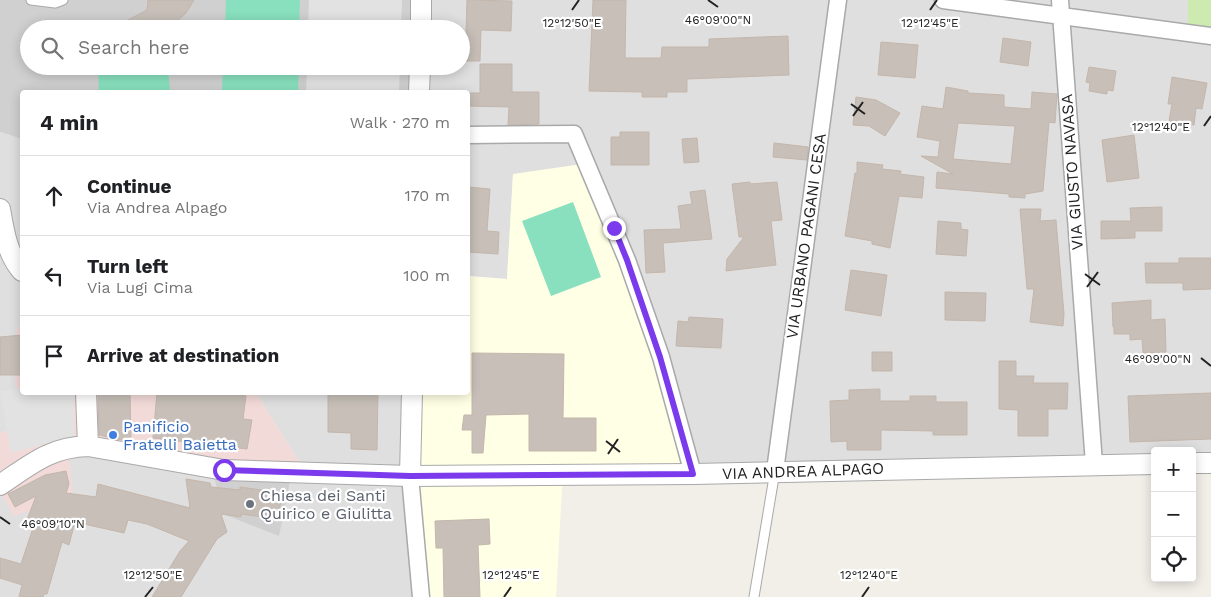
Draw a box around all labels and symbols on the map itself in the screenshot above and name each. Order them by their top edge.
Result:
text: 46°09'00"N [685,13,751,27]
text: 12°12'50"E [543,16,602,30]
text: 12°12'45"E [901,16,959,30]
street label: VIA GIUSTO NAVASA [1057,93,1087,251]
text: 12°12'40"E [1132,120,1190,134]
street label: VIA URBANO PAGANI CESA [782,131,830,340]
route end [603,217,626,240]
text: 46°09'00"N [1125,352,1191,366]
place label: Panificio Fratelli Baietta [123,417,237,454]
marker: Panificio Fratelli Baietta [107,429,119,441]
route start [213,459,236,482]
street label: VIA ANDREA ALPAGO [722,459,884,483]
place label: Chiesa dei Santi Quirico e Giulitta [260,486,392,523]
marker: Chiesa dei Santi Quirico e Giulitta [244,498,256,510]
text: 46°09'10"N [21,517,85,531]
text: 12°12'50"E [124,568,183,582]
text: 12°12'45"E [482,568,540,582]
text: 12°12'40"E [840,568,898,582]

